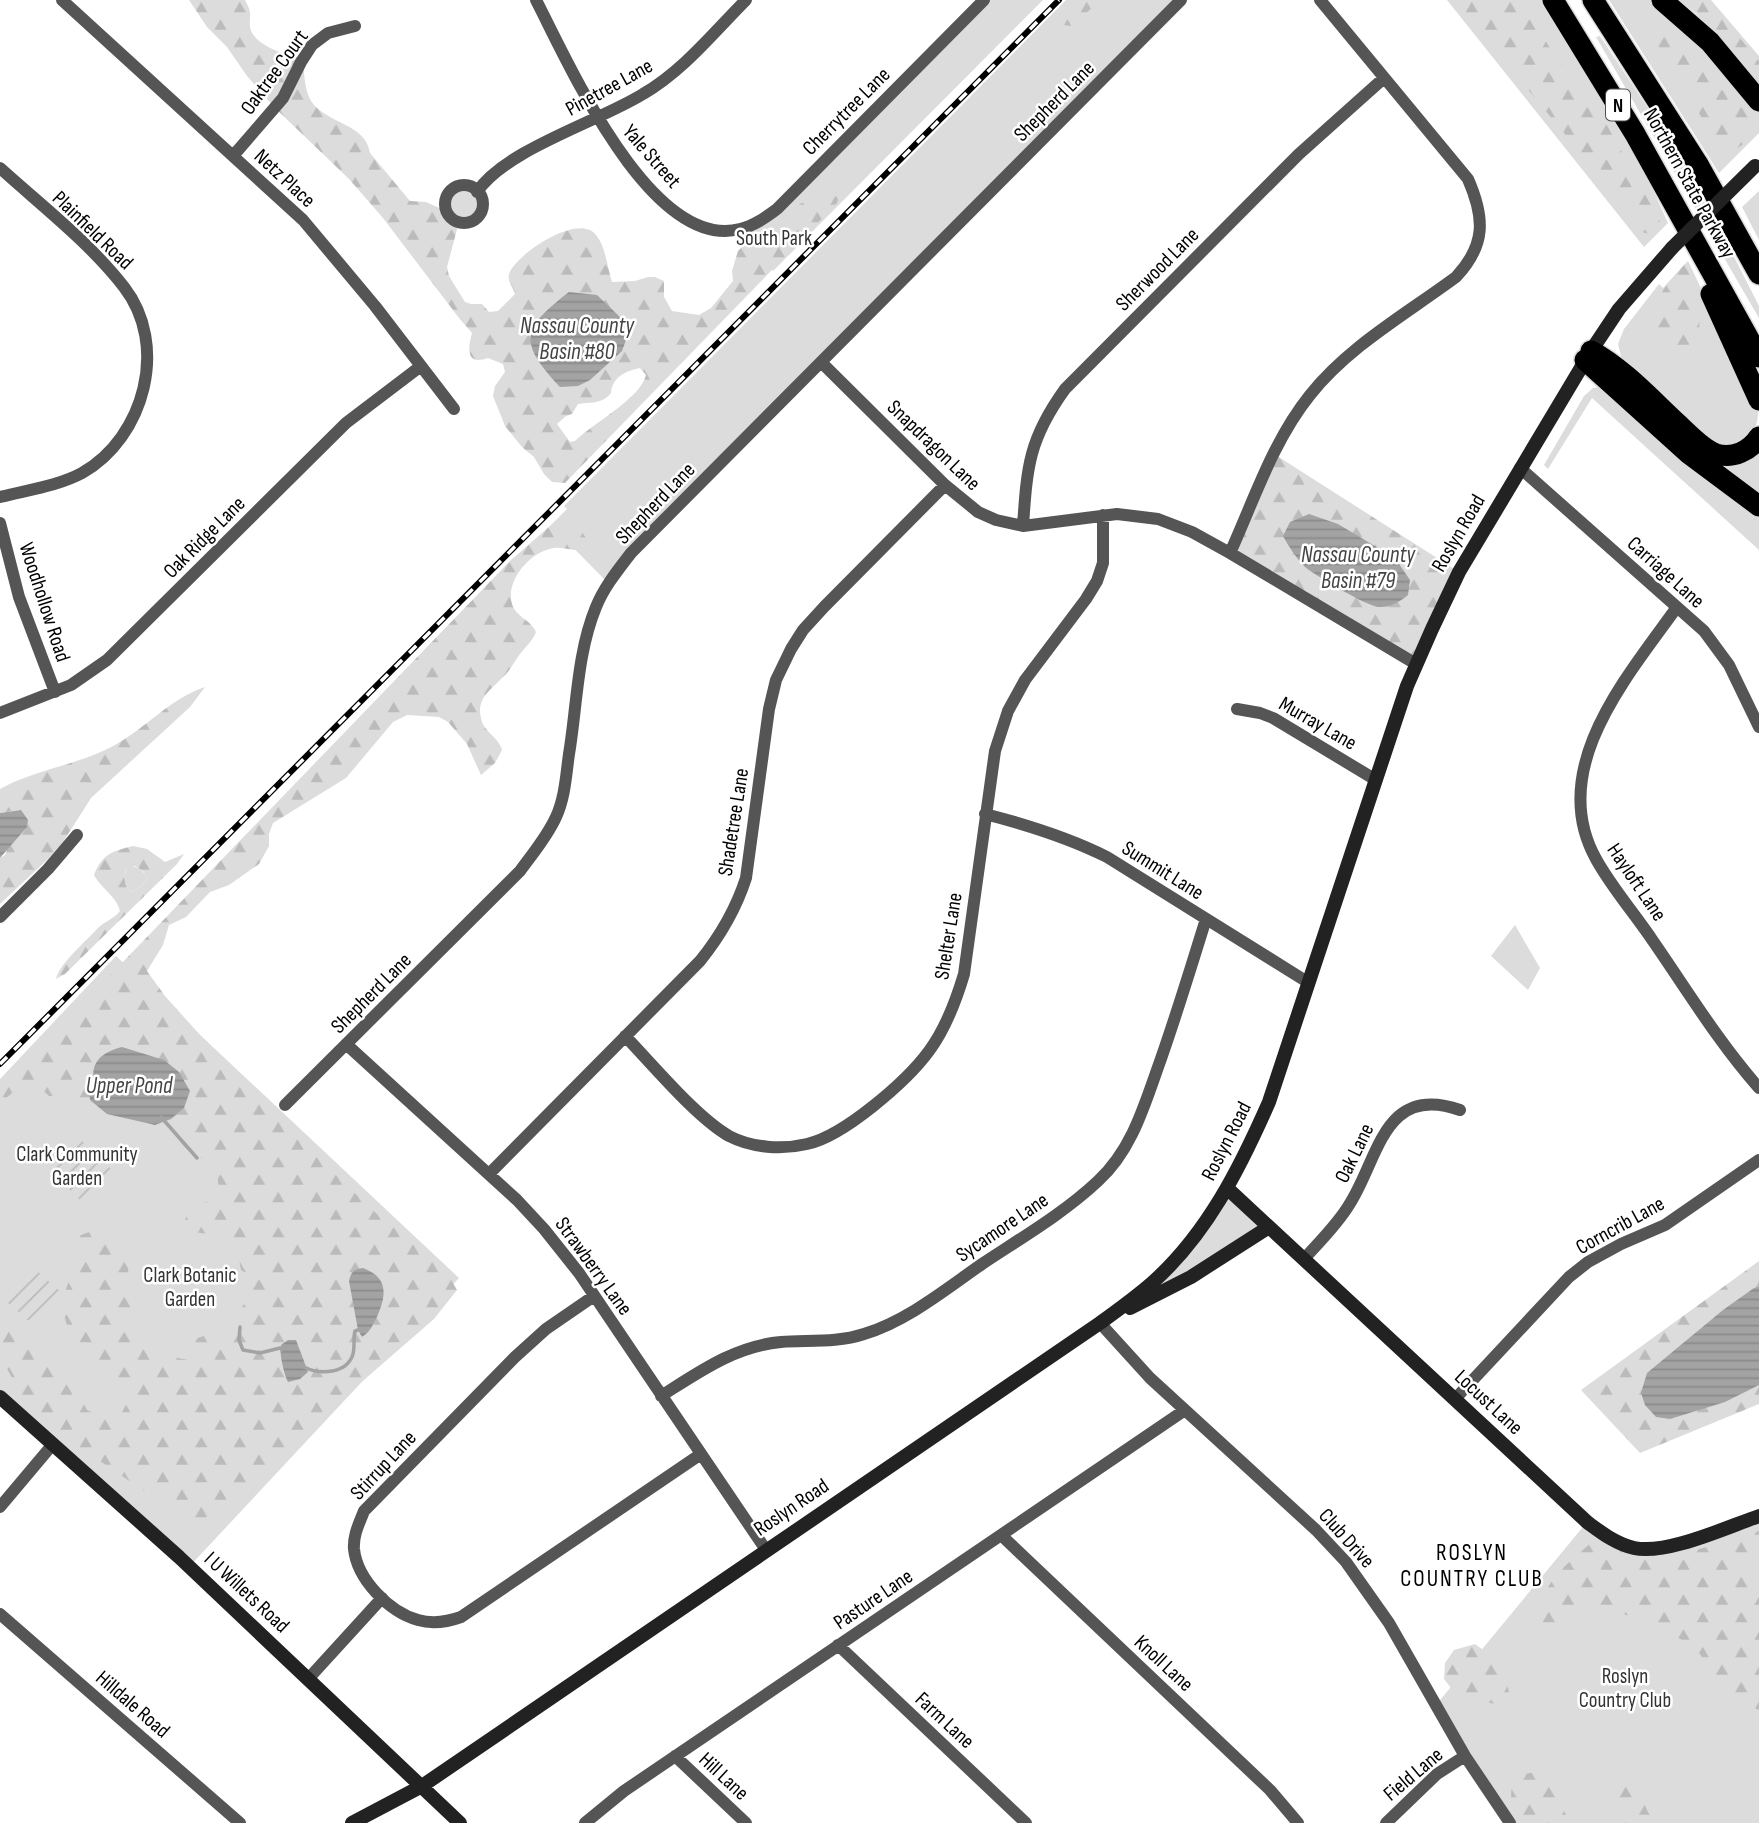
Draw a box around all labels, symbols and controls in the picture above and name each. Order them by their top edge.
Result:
street label: Oaktree Court [235,25,314,120]
street label: Pinetree Lane [561,53,657,122]
street label: Shepherd Lane [1009,56,1100,147]
street label: Cherrytree Lane [797,62,895,160]
road number: N [1606,90,1630,120]
street label: Northern State Parkway [1638,104,1741,263]
street label: Yale Street [617,119,686,193]
street label: Netz Place [249,144,320,213]
street label: Plainfield Road [47,186,138,275]
street label: Sherwood Lane [1111,223,1204,316]
park label: South Park [736,226,812,251]
water label: Nassau County Basin #80 [520,312,635,366]
street label: Snapdragon Lane [882,395,985,496]
street label: Shepherd Lane [610,457,700,549]
street label: Roslyn Road [1426,490,1491,576]
street label: Oak Ridge Lane [158,491,250,583]
street label: Carriage Lane [1622,531,1709,614]
street label: Woodhollow Road [14,539,76,665]
water label: Nassau County Basin #79 [1301,541,1416,595]
street label: Murray Lane [1274,691,1361,756]
street label: Shadetree Lane [713,766,754,878]
street label: Summit Lane [1117,836,1208,905]
street label: Hayloft Lane [1602,839,1672,926]
street label: Shelter Lane [929,891,968,981]
street label: Shepherd Lane [326,948,417,1039]
water label: Upper Pond [86,1072,173,1100]
street label: Roslyn Road [1196,1098,1257,1185]
street label: Oak Lane [1329,1119,1379,1187]
park label: Clark Community Garden [16,1142,138,1191]
street label: Sycamore Lane [951,1187,1053,1267]
street label: Corncrib Lane [1572,1191,1669,1260]
street label: Strawberry Lane [550,1212,637,1320]
park label: Clark Botanic Garden [143,1263,237,1312]
street label: Locust Lane [1449,1365,1528,1440]
street label: Stirrup Lane [345,1426,422,1505]
street label: Roslyn Road [749,1473,834,1542]
street label: Club Drive [1313,1503,1380,1573]
district label: ROSLYN COUNTRY CLUB [1400,1539,1544,1593]
street label: I U Willets Road [199,1547,294,1638]
street label: Pasture Lane [829,1564,918,1635]
street label: Knoll Lane [1129,1630,1198,1697]
park label: Roslyn Country Club [1579,1664,1671,1713]
street label: Hilldale Road [91,1665,175,1743]
street label: Farm Lane [910,1687,979,1754]
street label: Field Lane [1379,1742,1448,1806]
street label: Hill Lane [694,1747,754,1806]

